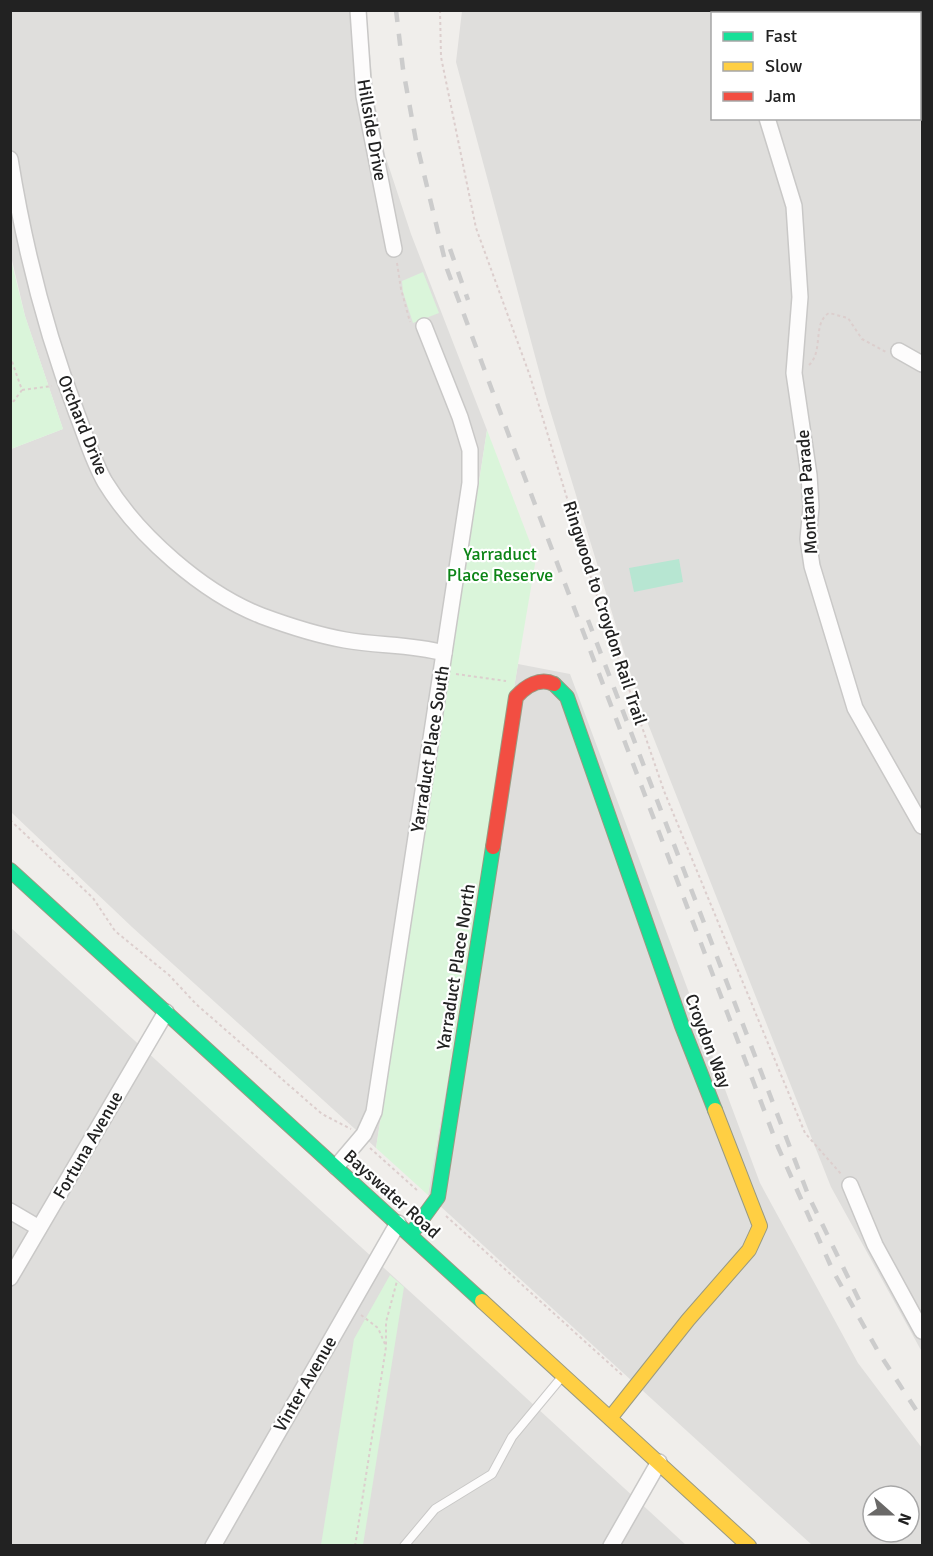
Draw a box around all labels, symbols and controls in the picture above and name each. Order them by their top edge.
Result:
legend [711,12,921,120]
text: Fast [765,25,797,47]
text: Slow [765,55,802,77]
street label: Hillside Drive [352,77,392,183]
text: Jam [765,85,796,107]
street label: Orchard Drive [53,372,113,478]
street label: Montana Parade [792,429,822,555]
street label: Ringwood to Croydon Rail Trail [558,498,652,728]
park label: Yarraduct Place Reserve [447,543,553,586]
street label: Yarraduct Place South [406,664,454,834]
street label: Yarraduct Place North [432,882,480,1052]
street label: Croydon Way [680,991,736,1092]
street label: Fortuna Avenue [48,1087,128,1203]
street label: Bayswater Road [339,1145,445,1243]
street label: Vinter Avenue [269,1332,341,1436]
north arrow [861,1484,921,1544]
text: N [893,1510,915,1528]

